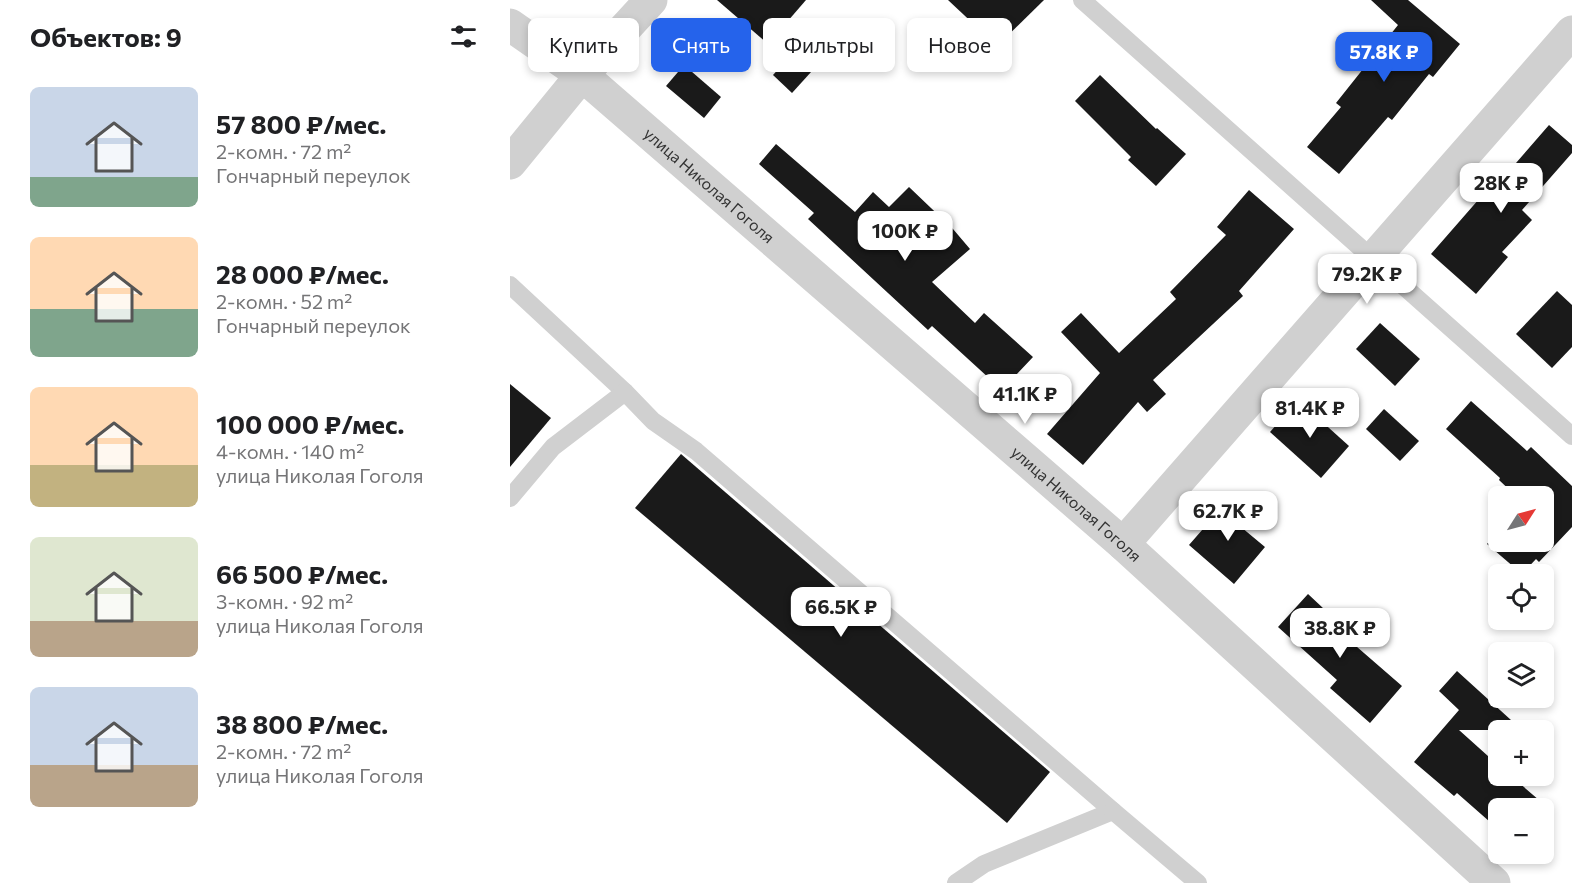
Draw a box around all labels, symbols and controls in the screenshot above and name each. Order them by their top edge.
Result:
chip: Купить [528,18,639,72]
chip: Снять [651,18,751,72]
chip: Фильтры [763,18,895,72]
chip: Новое [907,18,1012,72]
icon: filters [447,20,480,53]
text: Объектов: 9 [30,21,182,52]
pin: 57.8K ₽ [1329,32,1439,83]
text: 57.8K ₽ [1349,39,1419,63]
text: 57 800 ₽/мес. [216,108,386,139]
icon: home [78,111,150,183]
street label: улица Николая Гоголя [641,123,779,246]
text: 2-комн. · 72 m² [216,139,351,163]
text: Гончарный переулок [216,163,411,187]
pin: 28K ₽ [1459,163,1543,214]
text: 28K ₽ [1474,170,1528,194]
pin: 100K ₽ [856,211,954,262]
text: 100K ₽ [872,218,938,242]
pin: 79.2K ₽ [1312,254,1422,305]
text: 28 000 ₽/мес. [216,258,389,289]
icon: home [78,261,150,333]
text: 79.2K ₽ [1332,261,1402,285]
text: 2-комн. · 52 m² [216,289,352,313]
text: Гончарный переулок [216,313,411,337]
pin: 41.1K ₽ [970,374,1080,425]
text: 41.1K ₽ [993,381,1057,405]
pin: 81.4K ₽ [1255,388,1365,439]
text: 81.4K ₽ [1275,395,1345,419]
text: 100 000 ₽/мес. [216,408,404,439]
icon: home [78,411,150,483]
text: 4-комн. · 140 m² [216,439,364,463]
street label: улица Николая Гоголя [1008,442,1146,565]
text: улица Николая Гоголя [216,463,424,487]
north arrow [1488,486,1554,552]
map controls [1488,486,1554,864]
pin: 62.7K ₽ [1173,491,1283,542]
text: 62.7K ₽ [1193,498,1263,522]
text: 66 500 ₽/мес. [216,558,388,589]
icon: home [78,561,150,633]
button: locate [1488,564,1554,630]
pin: 66.5K ₽ [786,587,896,638]
text: 3-комн. · 92 m² [216,589,353,613]
text: 66.5K ₽ [805,594,877,618]
pin: 38.8K ₽ [1285,608,1395,659]
text: улица Николая Гоголя [216,613,424,637]
text: 38.8K ₽ [1304,615,1376,639]
button: layers [1488,642,1554,708]
text: 38 800 ₽/мес. [216,708,388,739]
icon: home [78,711,150,783]
button: + [1488,720,1554,786]
text: 2-комн. · 72 m² [216,739,351,763]
text: улица Николая Гоголя [216,763,424,787]
button: − [1488,798,1554,864]

